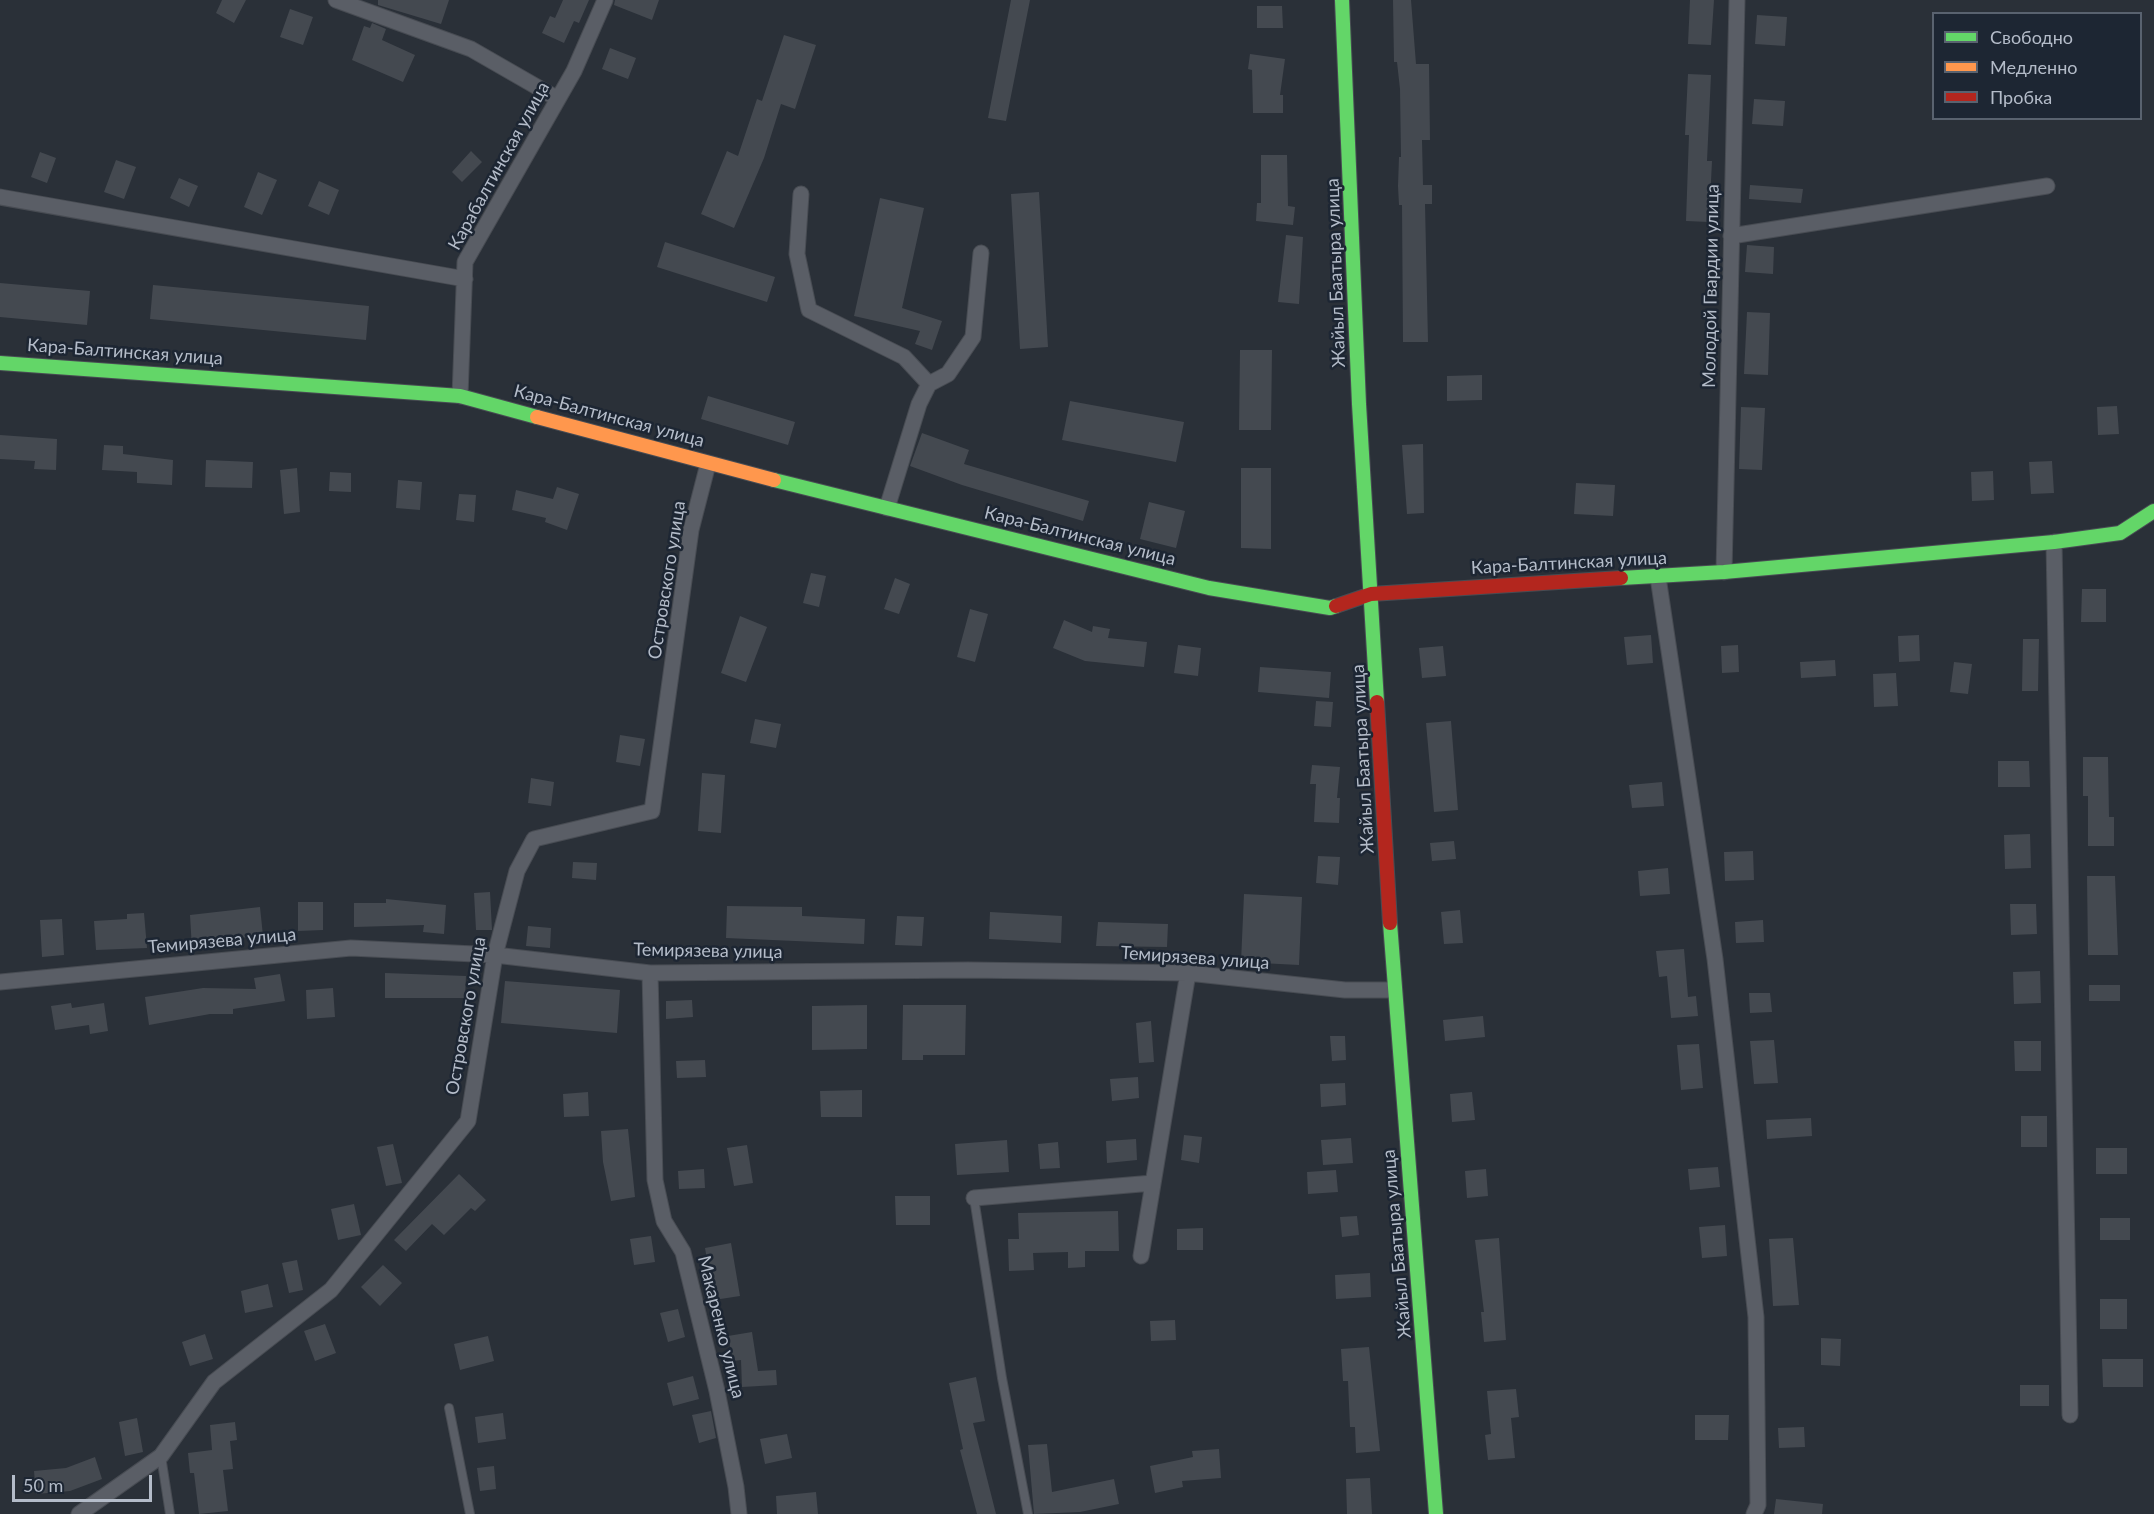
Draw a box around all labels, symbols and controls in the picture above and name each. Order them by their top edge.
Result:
legend [1932,12,2142,120]
text: Свободно [1990,26,2073,48]
text: Медленно [1990,56,2078,78]
street label: Карабалтинская улица [444,78,554,254]
text: Пробка [1990,86,2052,108]
street label: Жайыл Баатыра улица [1322,178,1350,368]
street label: Молодой Гвардии улица [1698,184,1724,388]
street label: Кара-Балтинская улица [26,334,224,370]
street label: Кара-Балтинская улица [511,380,707,452]
street label: Островского улица [644,499,690,661]
street label: Кара-Балтинская улица [982,502,1178,570]
street label: Кара-Балтинская улица [1470,547,1668,579]
street label: Жайыл Баатыра улица [1347,664,1379,854]
street label: Темирязева улица [147,924,297,958]
street label: Островского улица [441,935,491,1097]
street label: Темирязева улица [633,939,783,963]
street label: Темирязева улица [1120,942,1270,974]
street label: Жайыл Баатыра улица [1378,1149,1416,1339]
street label: Макаренко улица [693,1253,749,1401]
scale bar [15,1463,154,1501]
text: 50 m [23,1474,63,1496]

